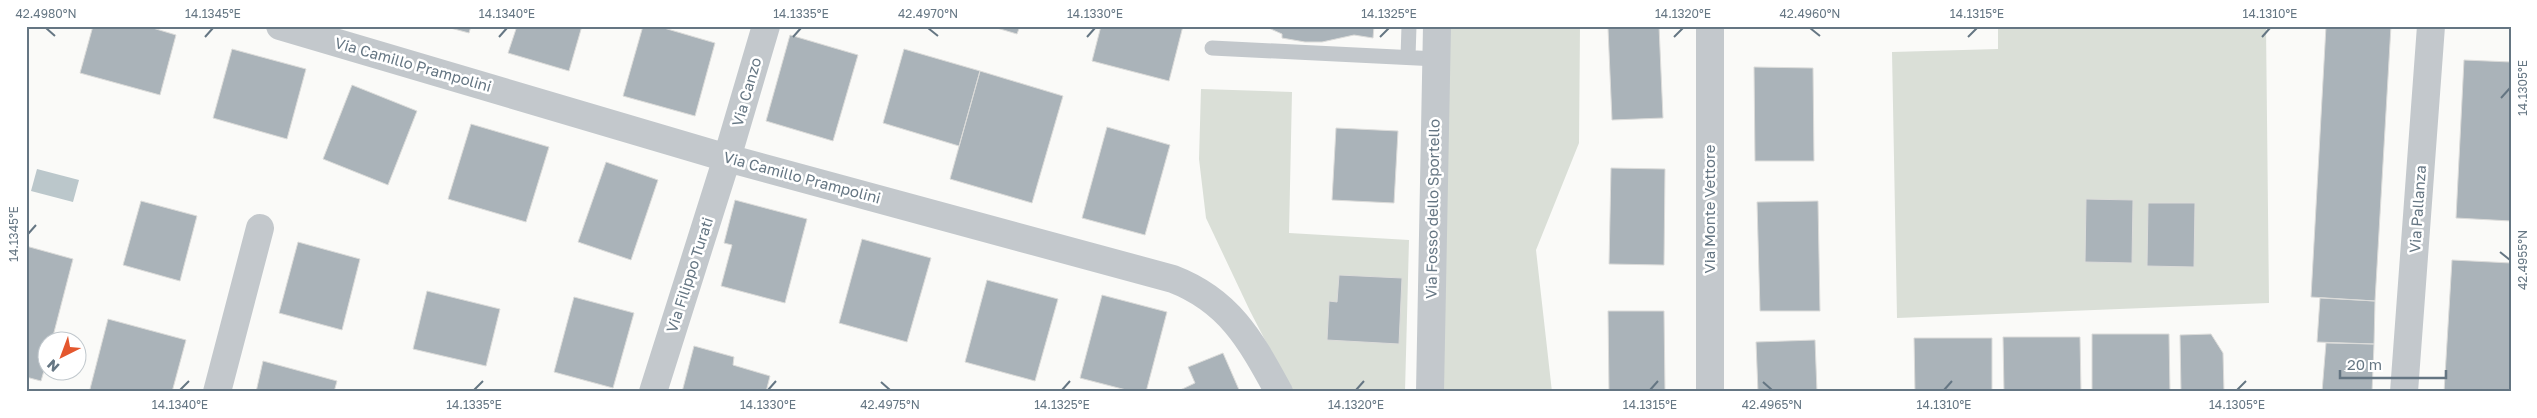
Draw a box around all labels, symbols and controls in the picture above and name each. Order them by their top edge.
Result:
text: 42.4980°N [15,6,77,21]
text: 14.1345°E [185,6,241,21]
text: 14.1340°E [479,6,535,21]
text: 14.1335°E [773,6,829,21]
text: 42.4970°N [898,6,958,21]
text: 14.1330°E [1067,6,1123,21]
text: 14.1325°E [1361,6,1417,21]
text: 14.1320°E [1655,6,1711,21]
text: 42.4960°N [1780,6,1840,21]
text: 14.1315°E [1950,6,2004,21]
text: 14.1310°E [2243,6,2297,21]
street label: Via Camillo Prampolini [333,33,494,95]
street label: Via Canzo [728,55,764,128]
text: 14.1305°E [2515,60,2530,116]
street label: Via Fosso dello Sportello [1421,119,1443,299]
street label: Via Monte Vettore [1700,144,1718,273]
street label: Via Camillo Prampolini [722,147,883,207]
street label: Via Pallanza [2405,164,2429,253]
text: 14.1345°E [6,206,21,262]
street label: Via Filippo Turati [662,215,716,335]
text: 42.4955°N [2515,230,2530,290]
north arrow [38,330,88,380]
scale bar [2340,348,2446,380]
text: 20 m [2347,355,2382,373]
text: N [43,356,63,376]
text: 14.1340°E [152,397,208,412]
text: 14.1335°E [446,397,502,412]
text: 14.1330°E [740,397,796,412]
text: 42.4975°N [860,397,920,412]
text: 14.1325°E [1034,397,1090,412]
text: 14.1320°E [1328,397,1384,412]
text: 14.1315°E [1623,397,1677,412]
text: 42.4965°N [1742,397,1802,412]
text: 14.1310°E [1917,397,1971,412]
text: 14.1305°E [2209,397,2265,412]

